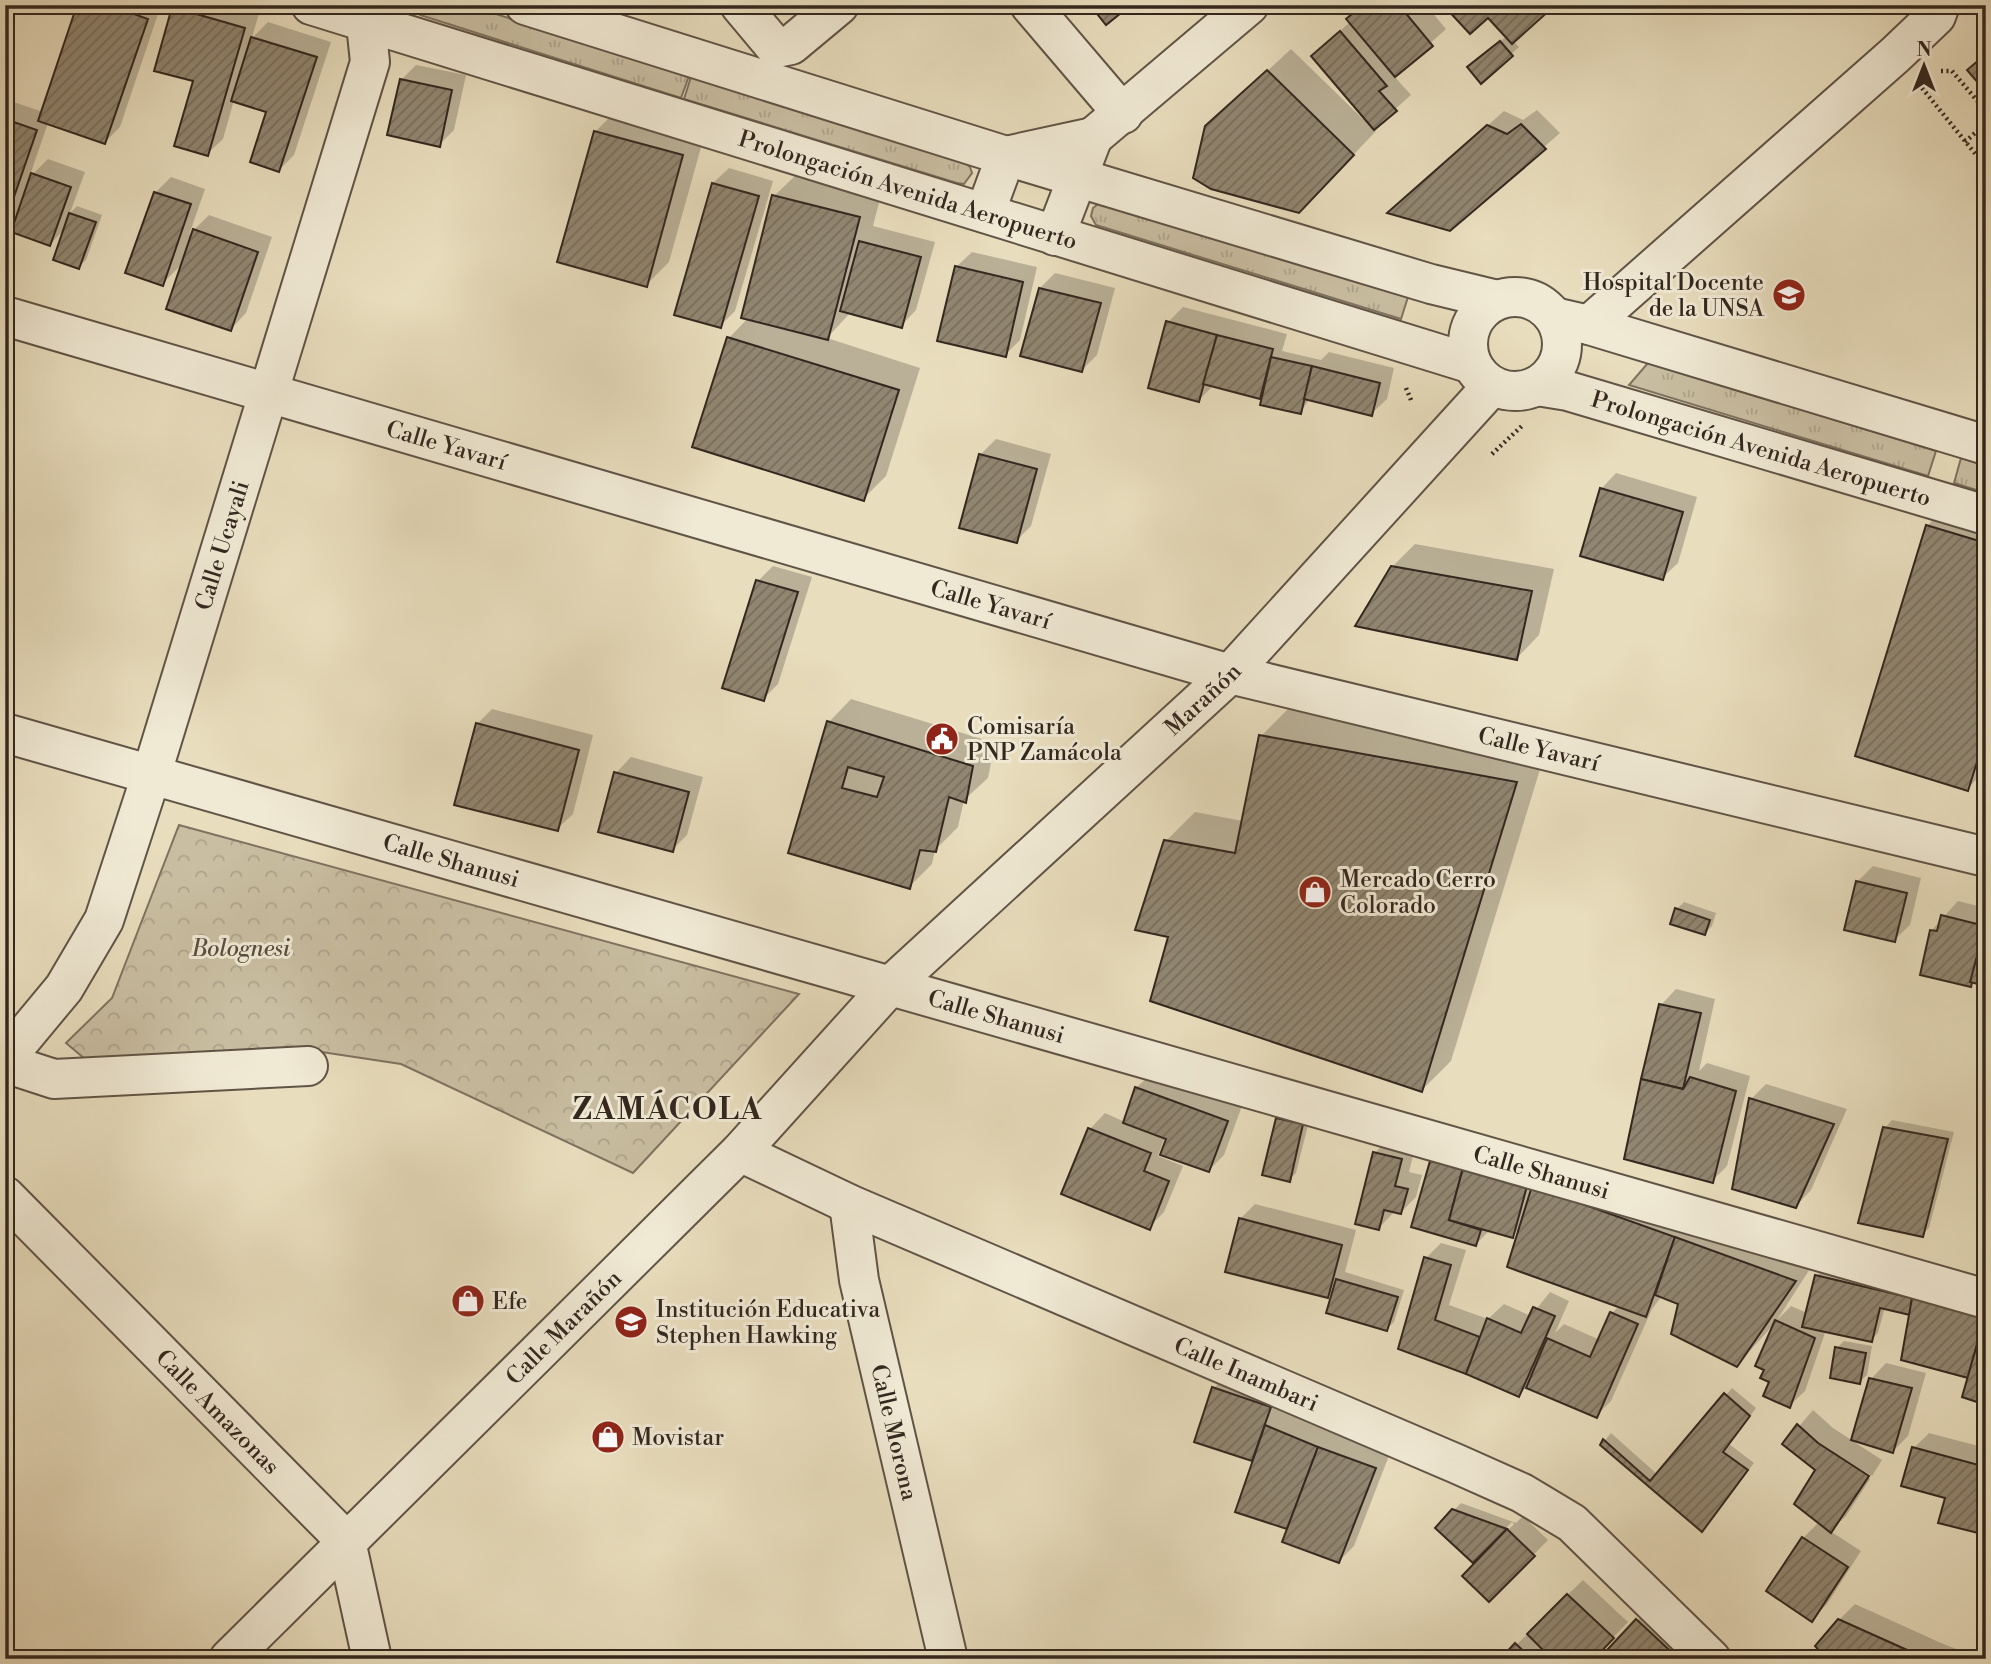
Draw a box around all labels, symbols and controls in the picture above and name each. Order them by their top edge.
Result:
north arrow [1890,32,1960,102]
text: N [1916,38,1932,62]
street label: Prolongación Avenida Aeropuerto [735,125,1081,256]
place label: Hospital Docente de la UNSA [1583,269,1765,323]
school or university icon: Hospital Docente de la UNSA [1770,276,1808,314]
street label: Prolongación Avenida Aeropuerto [1588,386,1934,513]
street label: Calle Yavarí [383,415,511,477]
street label: Calle Ucayali [190,477,256,614]
street label: Calle Yavarí [927,574,1055,636]
street label: Marañón [1159,658,1248,742]
place label: Comisaría PNP Zamácola [967,713,1122,767]
public building icon: Comisaría PNP Zamácola [923,720,961,758]
street label: Calle Yavarí [1475,722,1603,778]
street label: Calle Shanusi [379,829,522,894]
place label: Mercado Cerro Colorado [1340,866,1496,920]
shop icon: Mercado Cerro Colorado [1296,873,1334,911]
park label: Bolognesi [191,935,291,963]
street label: Calle Shanusi [925,984,1067,1050]
district label: ZAMÁCOLA [573,1089,763,1129]
street label: Calle Shanusi [1470,1140,1613,1206]
street label: Calle Marañón [500,1265,628,1391]
shop icon: Efe [449,1282,487,1320]
place label: Efe [492,1288,527,1316]
place label: Institución Educativa Stephen Hawking [656,1296,880,1350]
school or university icon: Institución Educativa Stephen Hawking [612,1303,650,1341]
street label: Calle Inambari [1170,1332,1323,1418]
street label: Calle Amazonas [150,1344,285,1481]
street label: Calle Morona [864,1362,923,1503]
shop icon: Movistar [589,1418,627,1456]
place label: Movistar [632,1424,724,1452]

